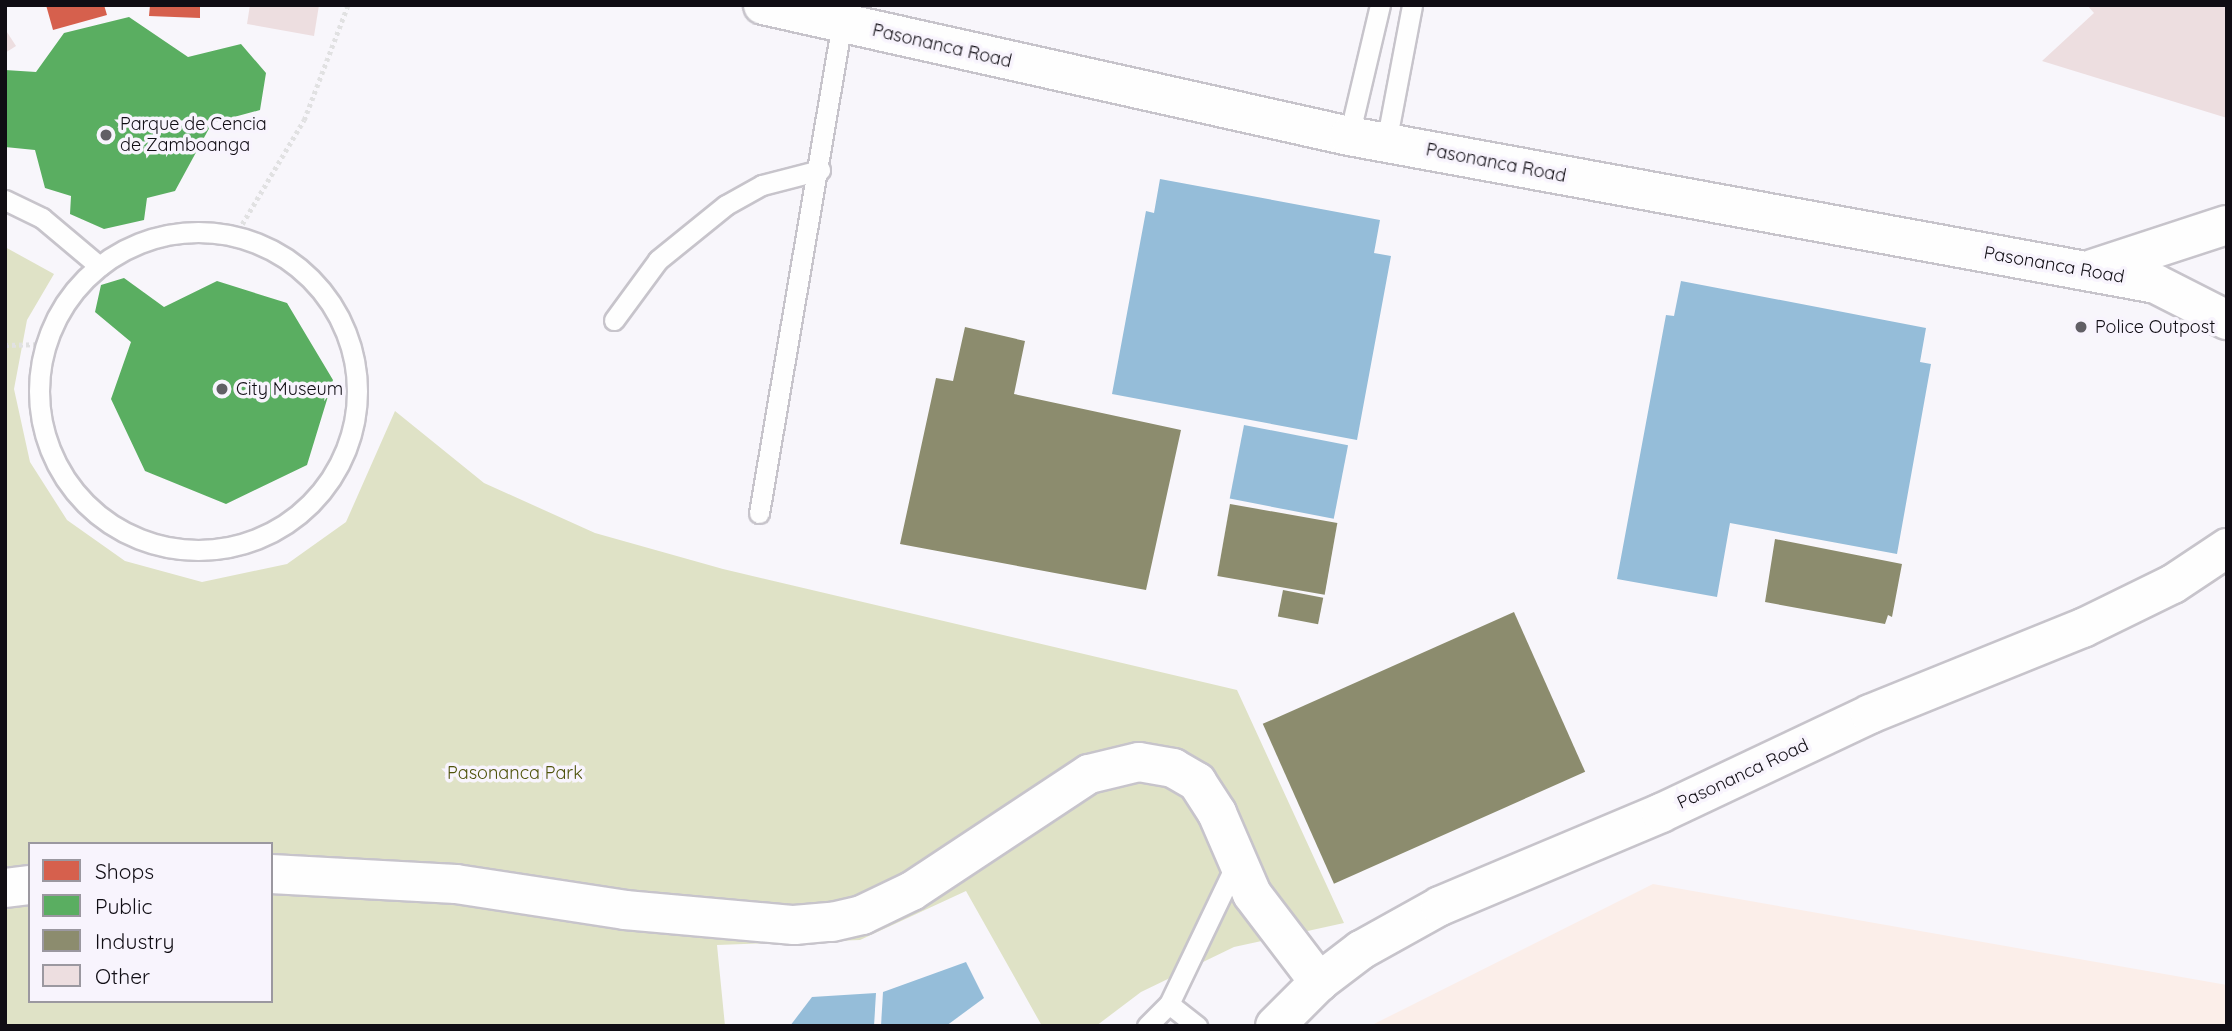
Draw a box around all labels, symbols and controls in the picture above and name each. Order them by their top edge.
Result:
street label: Pasonanca Road [870,19,1014,73]
place label: Parque de Cencia de Zamboanga [120,114,267,156]
marker: Parque de Cencia de Zamboanga [98,127,114,143]
street label: Pasonanca Road [1424,139,1568,187]
street label: Pasonanca Road [1982,242,2126,288]
place label: Police Outpost [2095,316,2215,338]
marker: Police Outpost [2073,319,2089,335]
place label: City Museum [236,378,343,400]
marker: City Museum [214,381,230,397]
street label: Pasonanca Road [1674,734,1812,814]
park label: Pasonanca Park [447,762,583,784]
legend [28,842,273,1003]
text: Shops [95,858,154,884]
text: Public [95,893,152,919]
text: Industry [95,928,174,954]
text: Other [95,963,150,989]

